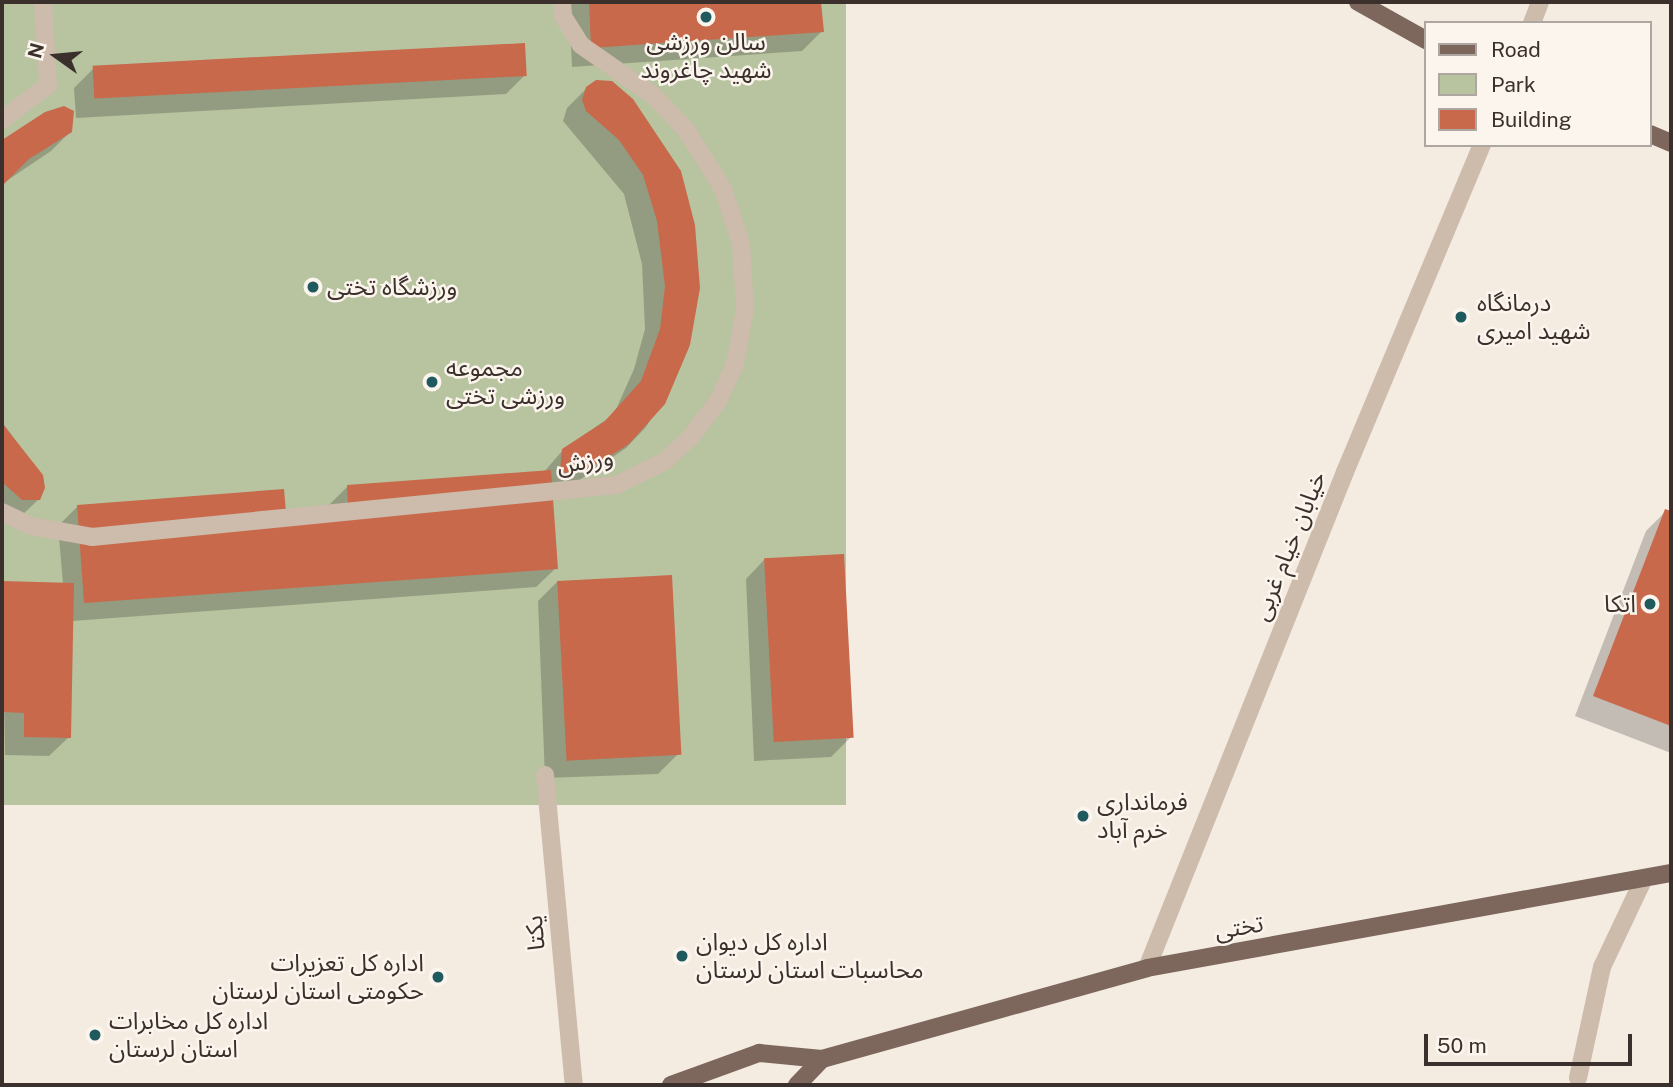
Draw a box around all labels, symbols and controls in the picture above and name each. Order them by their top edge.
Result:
marker: سالن ورزشی شهید چاغروند [698,9,714,25]
north arrow [21,21,91,91]
legend [1424,21,1652,147]
place label: سالن ورزشی شهید چاغروند [640,28,772,84]
text: Road [1491,37,1541,62]
text: N [23,41,48,61]
text: Park [1491,72,1536,97]
text: Building [1491,107,1572,132]
place label: ورزشگاه تختی [327,273,457,301]
marker: ورزشگاه تختی [305,279,321,295]
place label: درمانگاه شهید امیری [1477,289,1591,345]
marker: درمانگاه شهید امیری [1451,307,1471,327]
place label: مجموعه ورزشی تختی [446,354,565,410]
marker: مجموعه ورزشی تختی [424,374,440,390]
street label: ورزش [555,442,615,480]
street label: خیابان خیام غربی [1246,467,1332,625]
place label: اتکا [1604,590,1636,618]
marker: اتکا [1642,596,1658,612]
place label: فرمانداری خرم آباد [1097,788,1188,844]
marker: فرمانداری خرم آباد [1075,808,1091,824]
street label: تختی [1212,909,1266,945]
street label: يکتا [519,914,551,952]
place label: اداره کل دیوان محاسبات استان لرستان [696,928,924,984]
marker: اداره کل دیوان محاسبات استان لرستان [674,948,690,964]
place label: اداره کل تعزیرات حکومتی استان لرستان [212,949,424,1005]
marker: اداره کل تعزیرات حکومتی استان لرستان [430,969,446,985]
place label: اداره کل مخابرات استان لرستان [109,1007,268,1063]
scale bar [1428,1020,1636,1064]
marker: اداره کل مخابرات استان لرستان [87,1027,103,1043]
text: 50 m [1437,1033,1487,1058]

